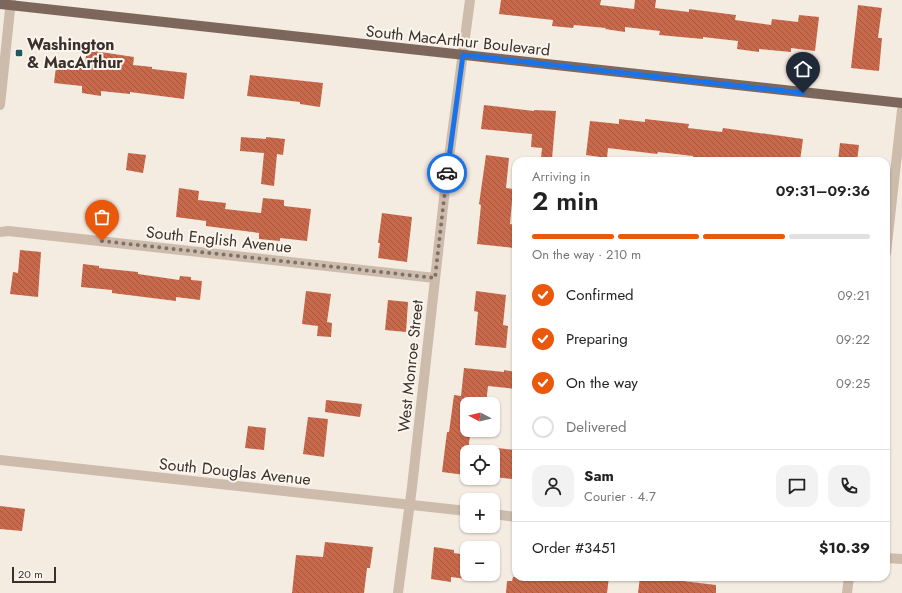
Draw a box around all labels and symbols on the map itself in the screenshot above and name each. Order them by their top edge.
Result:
street label: South MacArthur Boulevard [365,19,551,62]
place label: Washington & MacArthur [27,33,123,74]
marker: Washington & MacArthur [14,48,24,58]
pin [786,52,820,93]
courier [427,153,467,193]
pin [85,200,119,241]
street label: South English Avenue [145,220,293,259]
street label: West Monroe Street [392,298,429,433]
north arrow [460,397,500,437]
street label: South Douglas Avenue [158,452,312,491]
scale bar [12,565,56,584]

